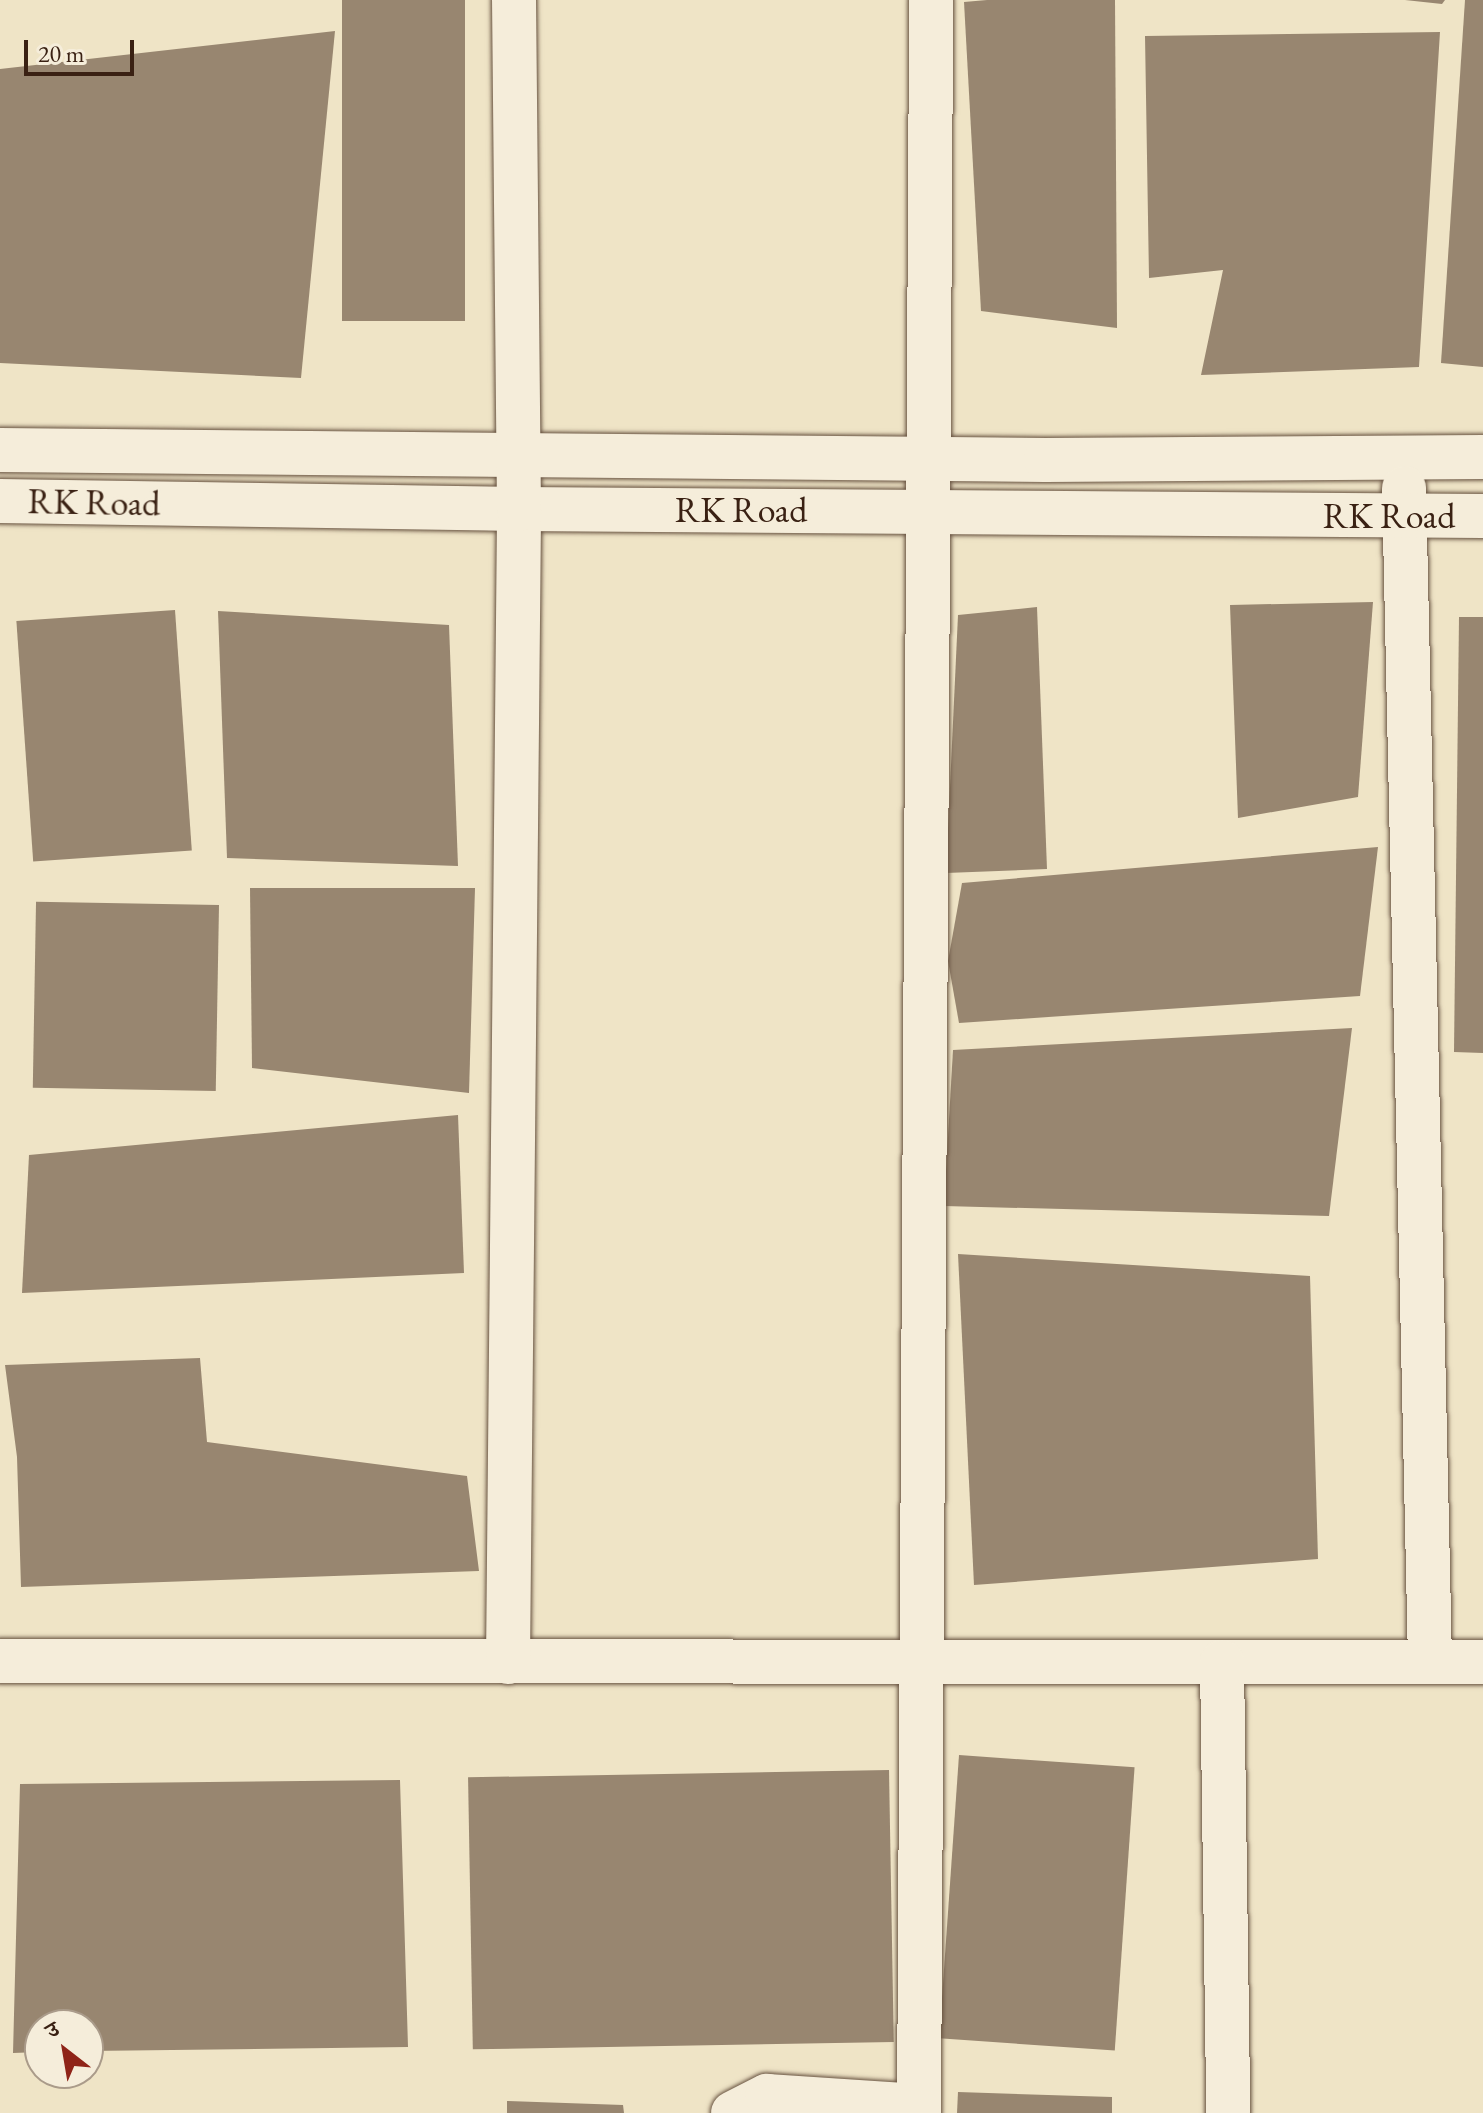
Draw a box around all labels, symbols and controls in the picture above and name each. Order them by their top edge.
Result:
scale bar [28,24,138,74]
text: 20 m [38,38,85,69]
street label: RK Road [27,479,161,525]
street label: RK Road [675,488,807,532]
street label: RK Road [1323,494,1455,538]
north arrow [24,2009,104,2089]
text: उ [40,2014,65,2045]

